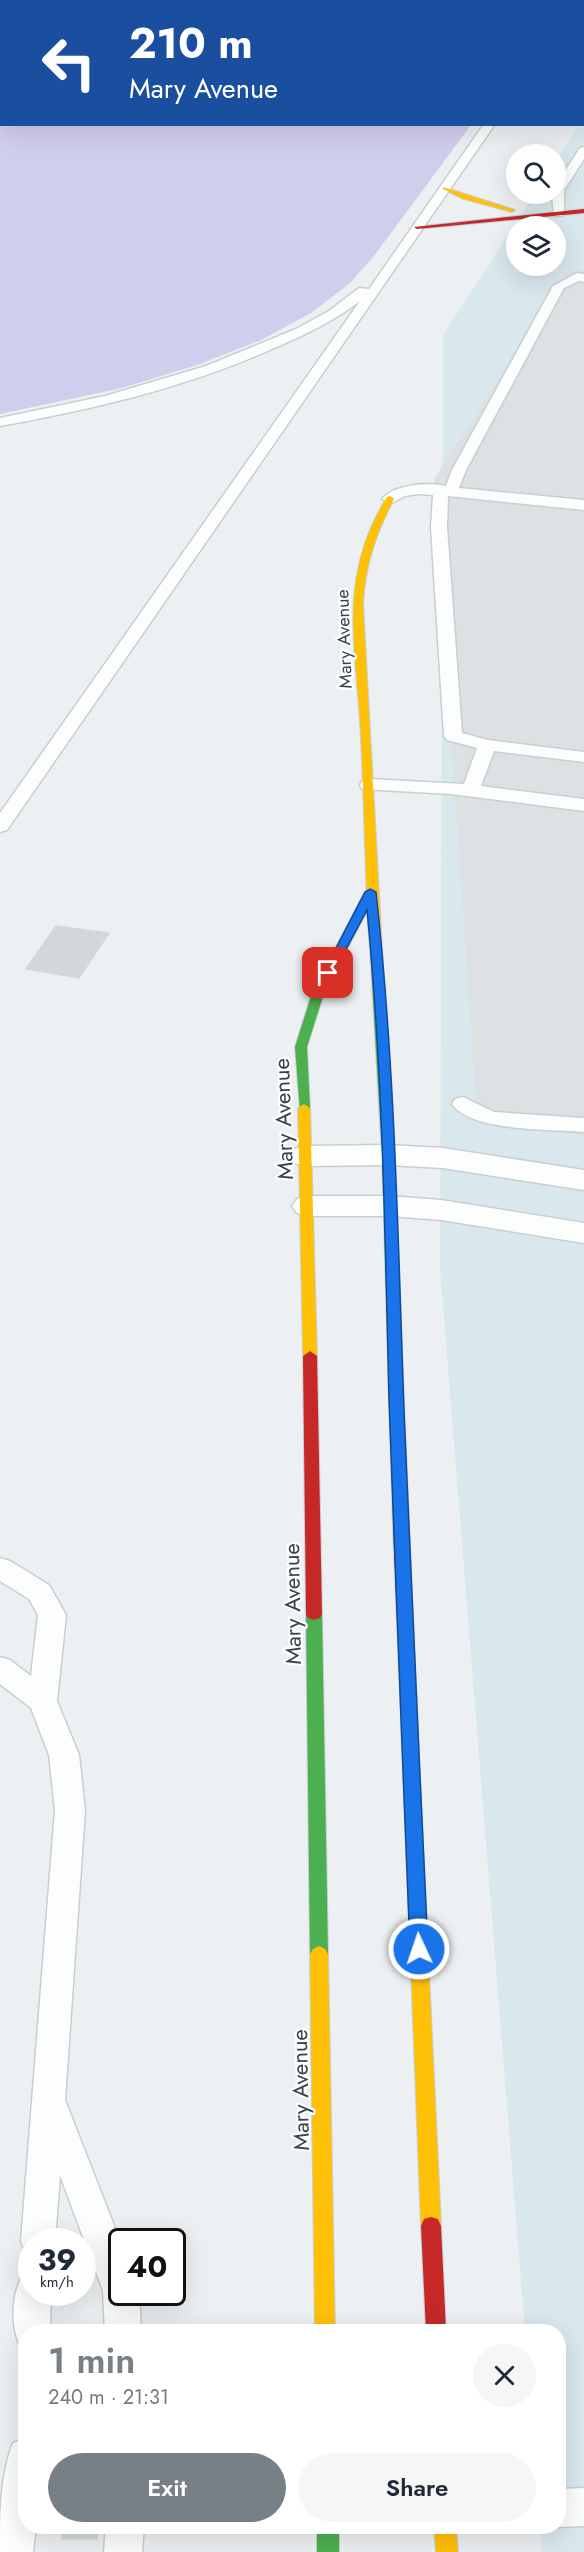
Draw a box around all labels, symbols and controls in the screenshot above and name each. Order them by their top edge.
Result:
text: 210 m [129,13,253,74]
icon: left [30,24,108,102]
text: Mary Avenue [129,69,278,108]
map controls [506,144,566,276]
button: search [506,144,566,204]
button: layers [506,216,566,276]
street label: Mary Avenue [329,589,359,689]
pin [302,947,353,998]
icon: arrive [311,956,344,989]
street label: Mary Avenue [265,1058,301,1180]
street label: Mary Avenue [275,1543,309,1665]
position arrow [387,1917,451,1981]
street label: Mary Avenue [283,2029,317,2151]
speed limit sign: 40 [108,2228,186,2306]
text: 39 [38,2238,76,2281]
text: km/h [40,2271,74,2293]
text: 1 min [48,2334,135,2386]
button: close [473,2344,536,2407]
text: 240 m · 21:31 [48,2383,169,2412]
button: Exit [48,2453,286,2522]
button: Share [298,2453,536,2522]

